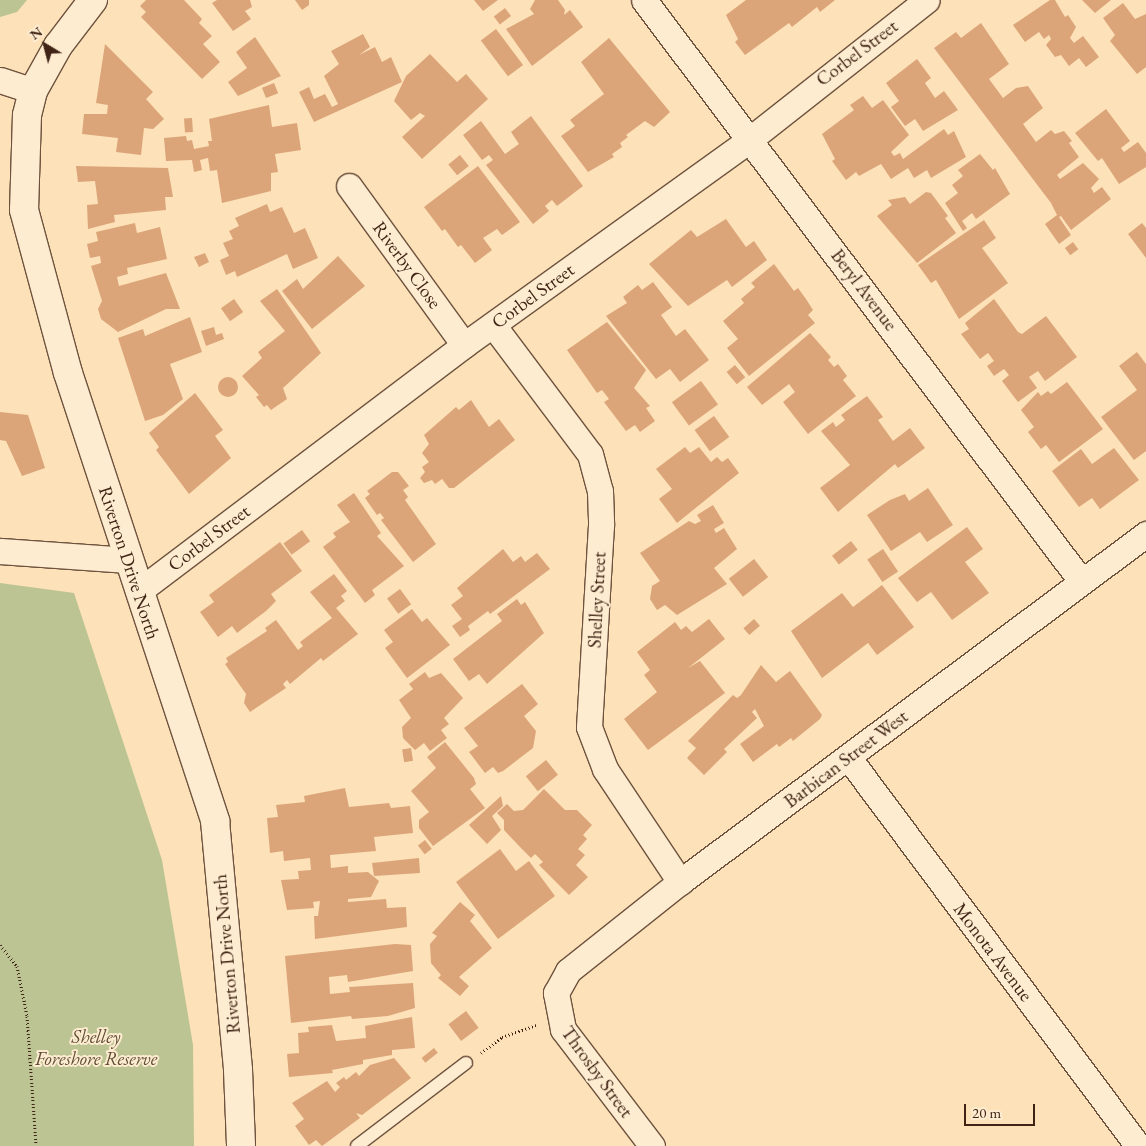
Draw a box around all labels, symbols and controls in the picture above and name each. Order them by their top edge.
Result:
street label: Corbel Street [812,15,902,91]
north arrow [20,20,70,70]
text: N [26,22,46,44]
street label: Riverby Close [368,217,446,313]
street label: Beryl Avenue [826,245,902,335]
street label: Corbel Street [487,258,579,334]
street label: Riverton Drive North [93,483,165,643]
street label: Corbel Street [164,500,254,576]
street label: Shelley Street [583,551,611,649]
street label: Barbican Street West [780,705,912,813]
street label: Riverton Drive North [209,873,245,1035]
street label: Monota Avenue [949,898,1037,1006]
street label: Throsby Street [556,1022,638,1122]
park label: Shelley Foreshore Reserve [35,1026,157,1070]
scale bar [966,1094,1037,1126]
text: 20 m [972,1103,1001,1122]

